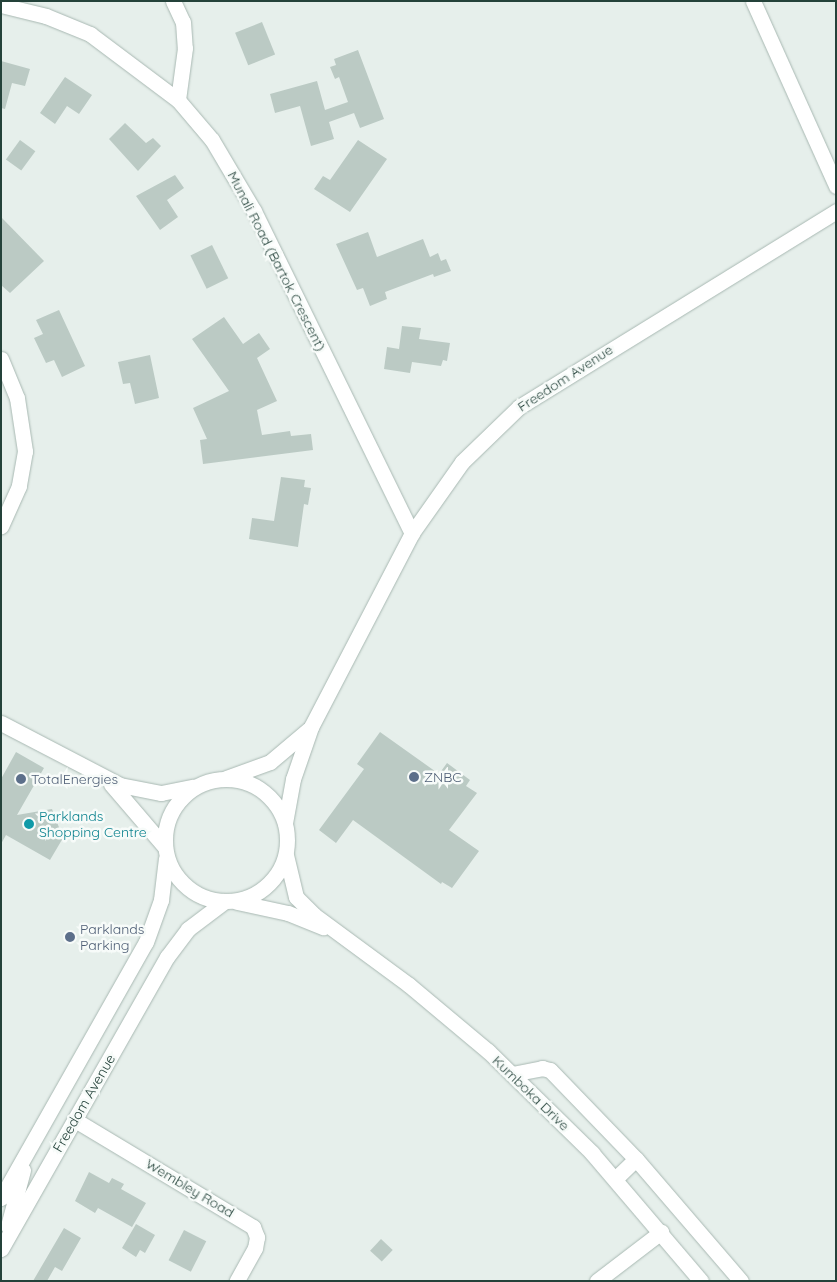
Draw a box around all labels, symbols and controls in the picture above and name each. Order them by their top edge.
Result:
street label: Munali Road (Bartok Crescent) [224,168,330,354]
street label: Freedom Avenue [514,341,616,415]
place label: ZNBC [424,769,461,785]
place label: TotalEnergies [31,771,118,787]
marker: ZNBC [408,771,420,783]
marker: TotalEnergies [15,773,27,785]
place label: Parklands Shopping Centre [39,808,147,840]
marker: Parklands Shopping Centre [23,818,35,830]
place label: Parklands Parking [80,921,144,954]
marker: Parklands Parking [64,931,76,943]
street label: Freedom Avenue [49,1051,119,1155]
street label: Kumboka Drive [489,1052,573,1134]
street label: Wembley Road [143,1155,237,1221]

